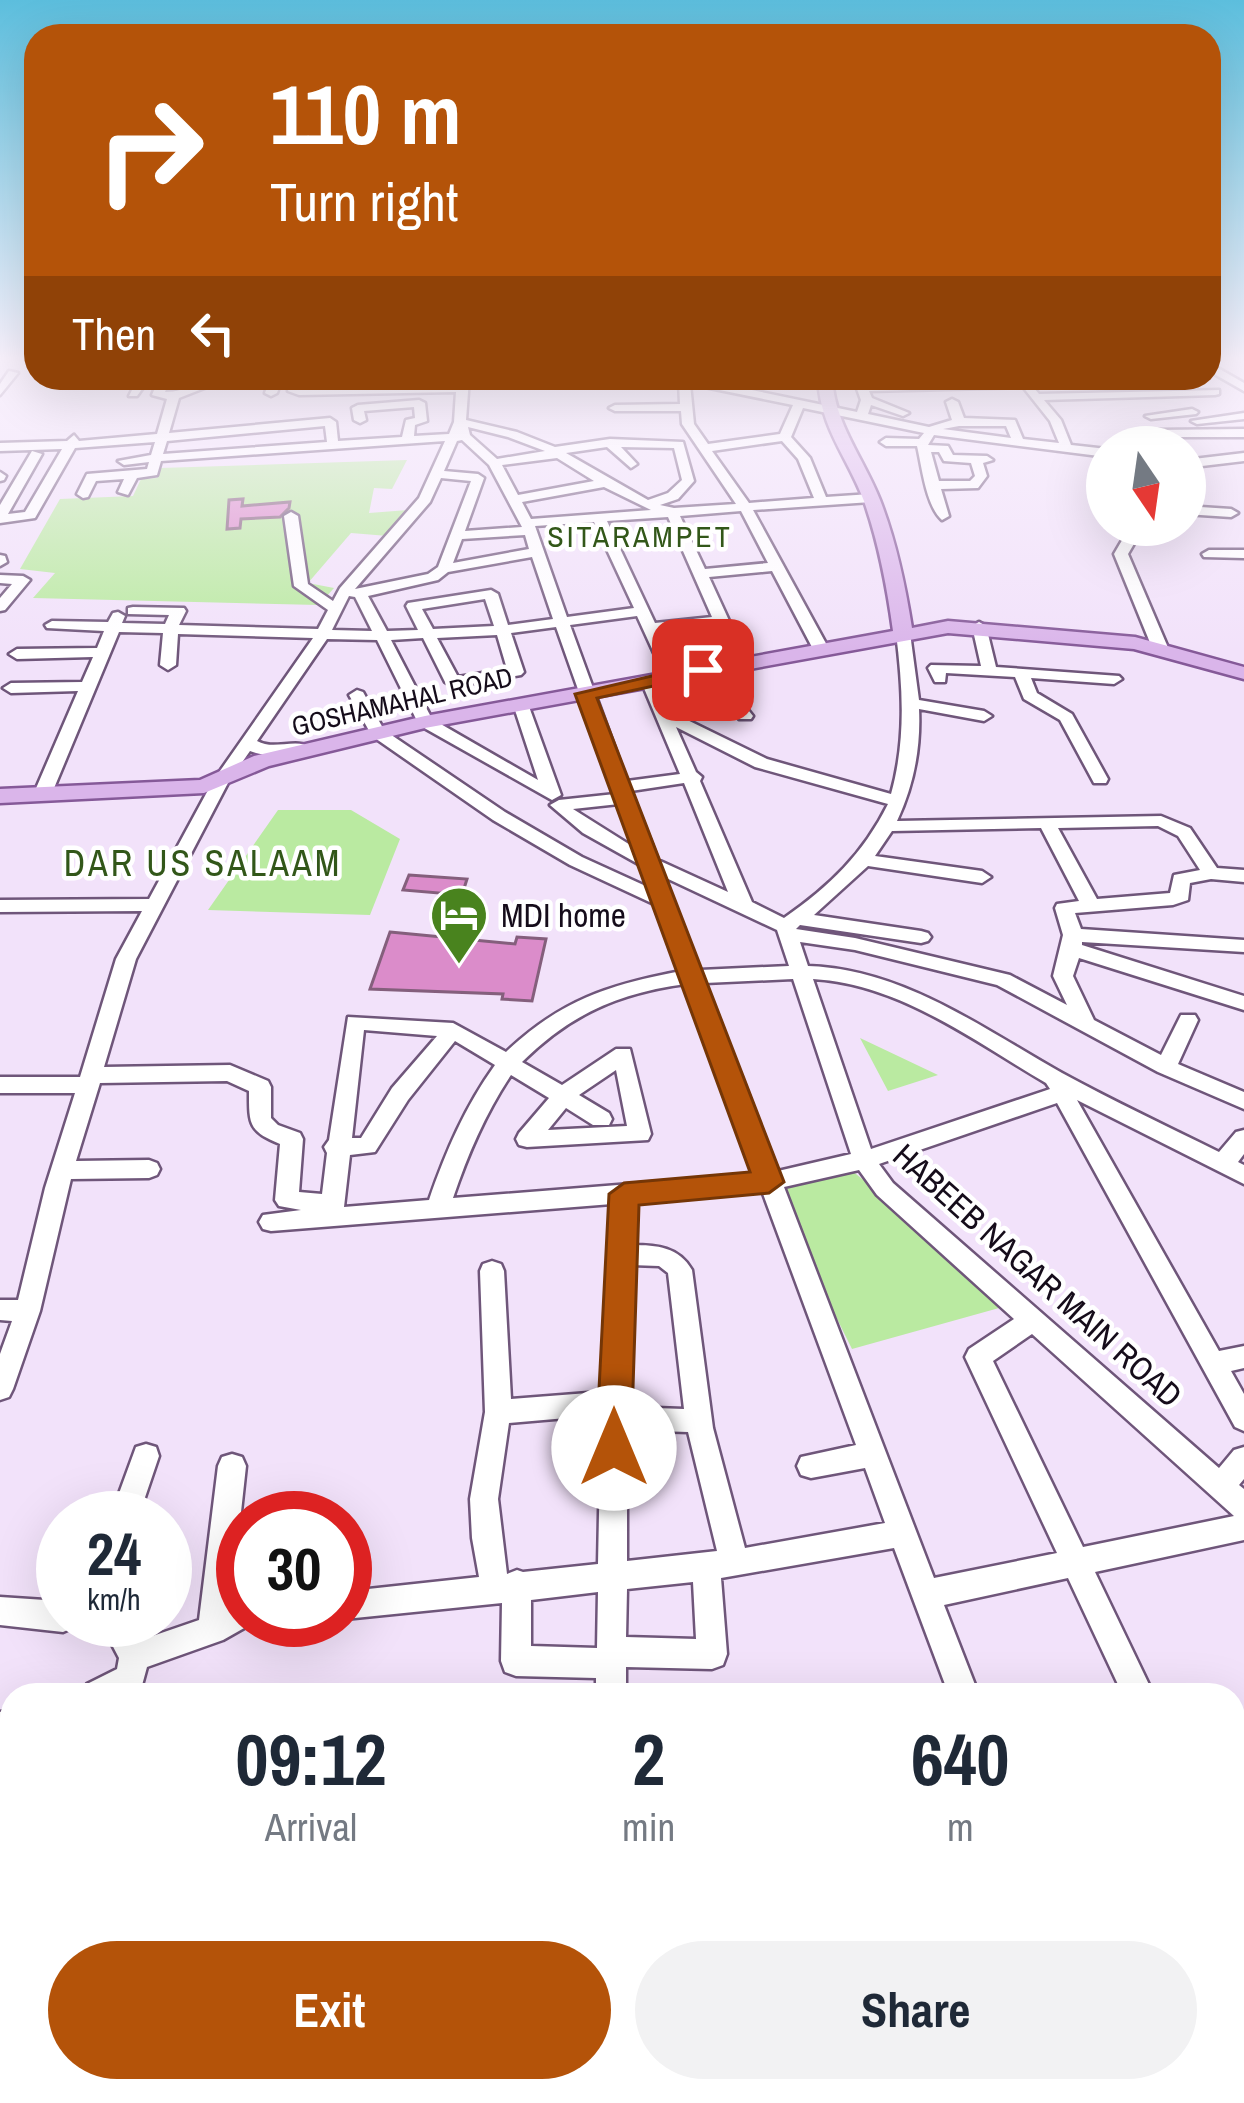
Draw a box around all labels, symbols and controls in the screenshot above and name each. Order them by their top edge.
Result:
text: 110 m [270,57,462,170]
icon: right [72,72,228,228]
text: Turn right [270,165,458,238]
icon: left [180,300,246,366]
text: Then [72,303,156,364]
north arrow [1086,426,1206,546]
map controls [1086,426,1206,546]
district label: SITARAMPET [547,516,733,556]
pin [652,619,754,721]
icon: arrive [670,637,736,703]
street label: GOSHAMAHAL ROAD [288,658,516,744]
district label: DAR US SALAAM [64,839,342,887]
hotel icon: MDI home [428,884,490,966]
place label: MDI home [501,893,626,937]
street label: HABEEB NAGAR MAIN ROAD [884,1133,1192,1417]
position arrow [551,1385,677,1511]
speed limit sign: 30 [216,1491,372,1647]
text: 24 [87,1513,141,1594]
text: km/h [87,1579,141,1619]
text: 09:12 [236,1710,387,1807]
text: 2 [632,1710,665,1807]
text: 640 [911,1710,1009,1807]
text: Arrival [265,1801,357,1853]
text: min [622,1801,675,1853]
text: m [947,1801,974,1853]
button: Exit [48,1941,611,2079]
button: Share [635,1941,1197,2079]

